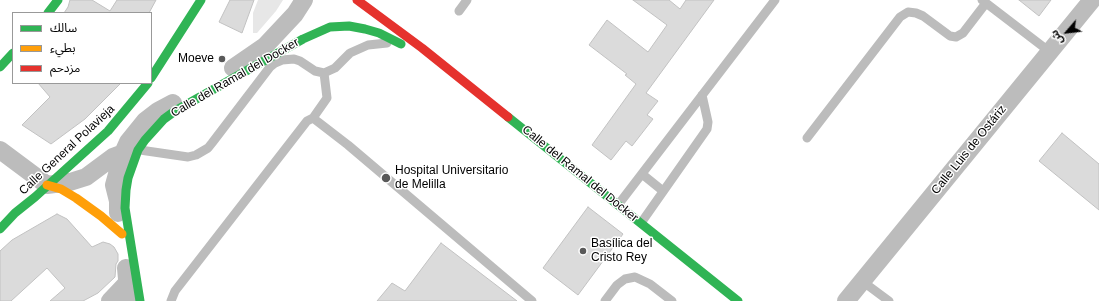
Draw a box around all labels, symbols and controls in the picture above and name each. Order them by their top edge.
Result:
legend [12,12,152,84]
north arrow [1047,12,1087,52]
text: سالك [50,21,77,35]
text: ش [1048,28,1065,47]
street label: Calle del Ramal del Docker [168,35,302,121]
text: بطيء [50,41,76,55]
place label: Moeve [178,52,214,66]
marker: Moeve [217,54,227,64]
text: مزدحم [50,61,80,75]
street label: Calle General Polavieja [16,102,118,198]
street label: Calle Luis de Ostáriz [929,102,1009,198]
street label: Calle del Ramal del Docker [519,123,641,225]
place label: Hospital Universitario de Melilla [395,164,508,192]
marker: Hospital Universitario de Melilla [380,172,392,184]
place label: Basílica del Cristo Rey [591,237,652,265]
marker: Basílica del Cristo Rey [578,246,588,256]

